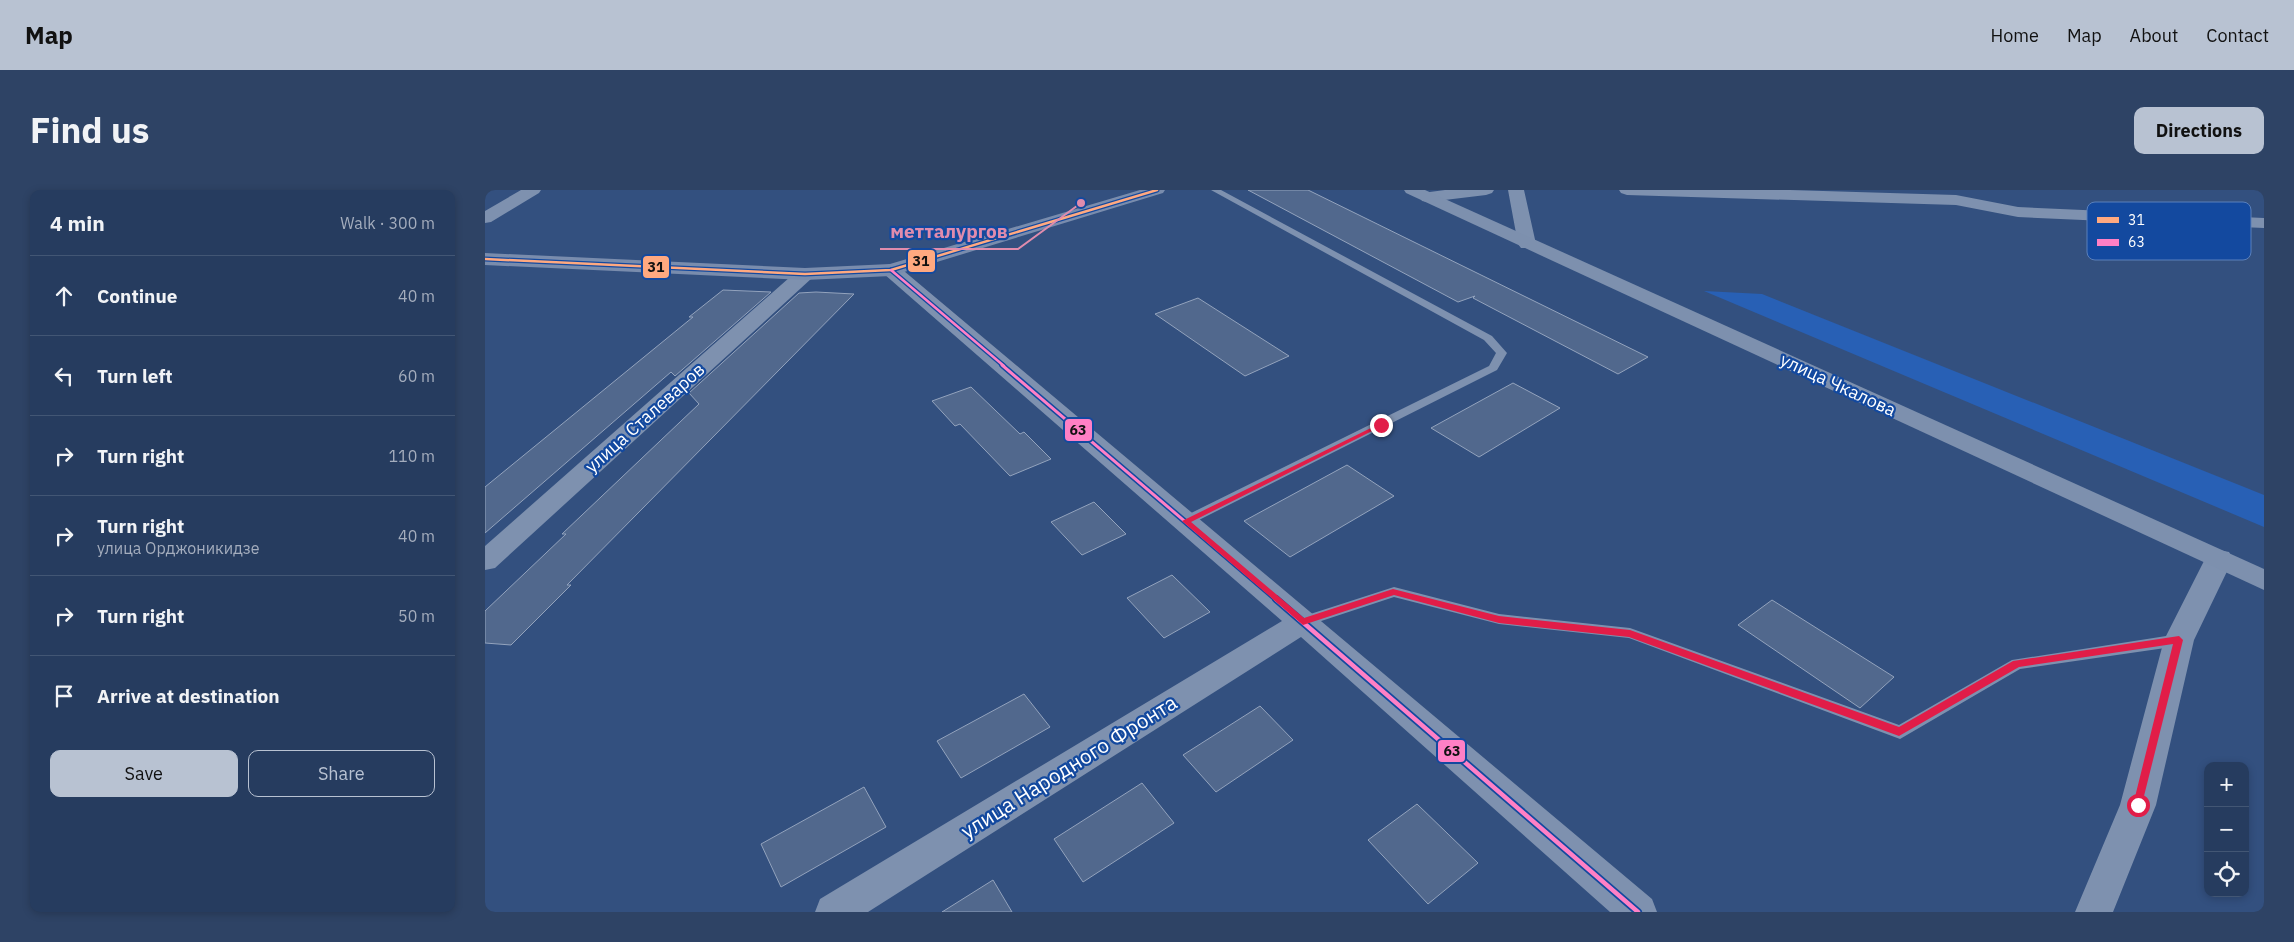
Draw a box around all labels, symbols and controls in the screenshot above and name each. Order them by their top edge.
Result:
text: Map [25,19,73,51]
text: Home [1991,24,2039,47]
text: Map [2067,24,2102,47]
text: About [2130,24,2178,47]
text: Contact [2206,24,2269,47]
text: Find us [30,107,149,153]
button: Directions [2134,107,2264,154]
legend [2087,202,2251,260]
text: 4 min [50,209,105,237]
text: 31 [2128,211,2145,229]
text: Walk · 300 m [340,213,435,233]
callout: метталургов [880,215,1018,249]
text: метталургов [890,219,1008,243]
text: 63 [2128,233,2145,251]
line badge: 31 [907,249,936,273]
text: 31 [913,252,930,270]
line badge: 31 [642,255,670,279]
text: 31 [648,258,665,276]
icon: ahead [50,282,78,310]
text: Continue [97,284,177,308]
text: 40 m [398,286,435,306]
street label: улица Чкалова [1777,348,1900,422]
street label: улица Сталеваров [580,358,709,478]
icon: left [50,362,78,390]
text: Turn left [97,364,173,388]
text: 60 m [398,366,435,386]
route end [1370,414,1393,437]
line badge: 63 [1064,418,1093,442]
text: 63 [1070,421,1086,439]
icon: right [50,442,78,470]
text: Turn right [97,444,184,468]
text: 110 m [388,446,435,466]
text: Turn right [97,514,184,538]
icon: right [50,522,78,550]
text: 40 m [398,526,435,546]
text: улица Орджоникидзе [97,538,260,558]
icon: right [50,602,78,630]
text: Turn right [97,604,184,628]
text: 50 m [398,606,435,626]
icon: arrive [50,682,78,710]
text: Arrive at destination [97,684,280,708]
street label: улица Народного Фронта [955,688,1182,844]
line badge: 63 [1437,739,1466,763]
text: 63 [1444,742,1460,760]
button: Save [50,750,238,797]
button: Share [248,750,435,797]
map controls [2204,762,2249,897]
button: + [2204,762,2249,807]
route start [2127,794,2150,817]
button: − [2204,807,2249,852]
button: locate [2204,852,2249,897]

